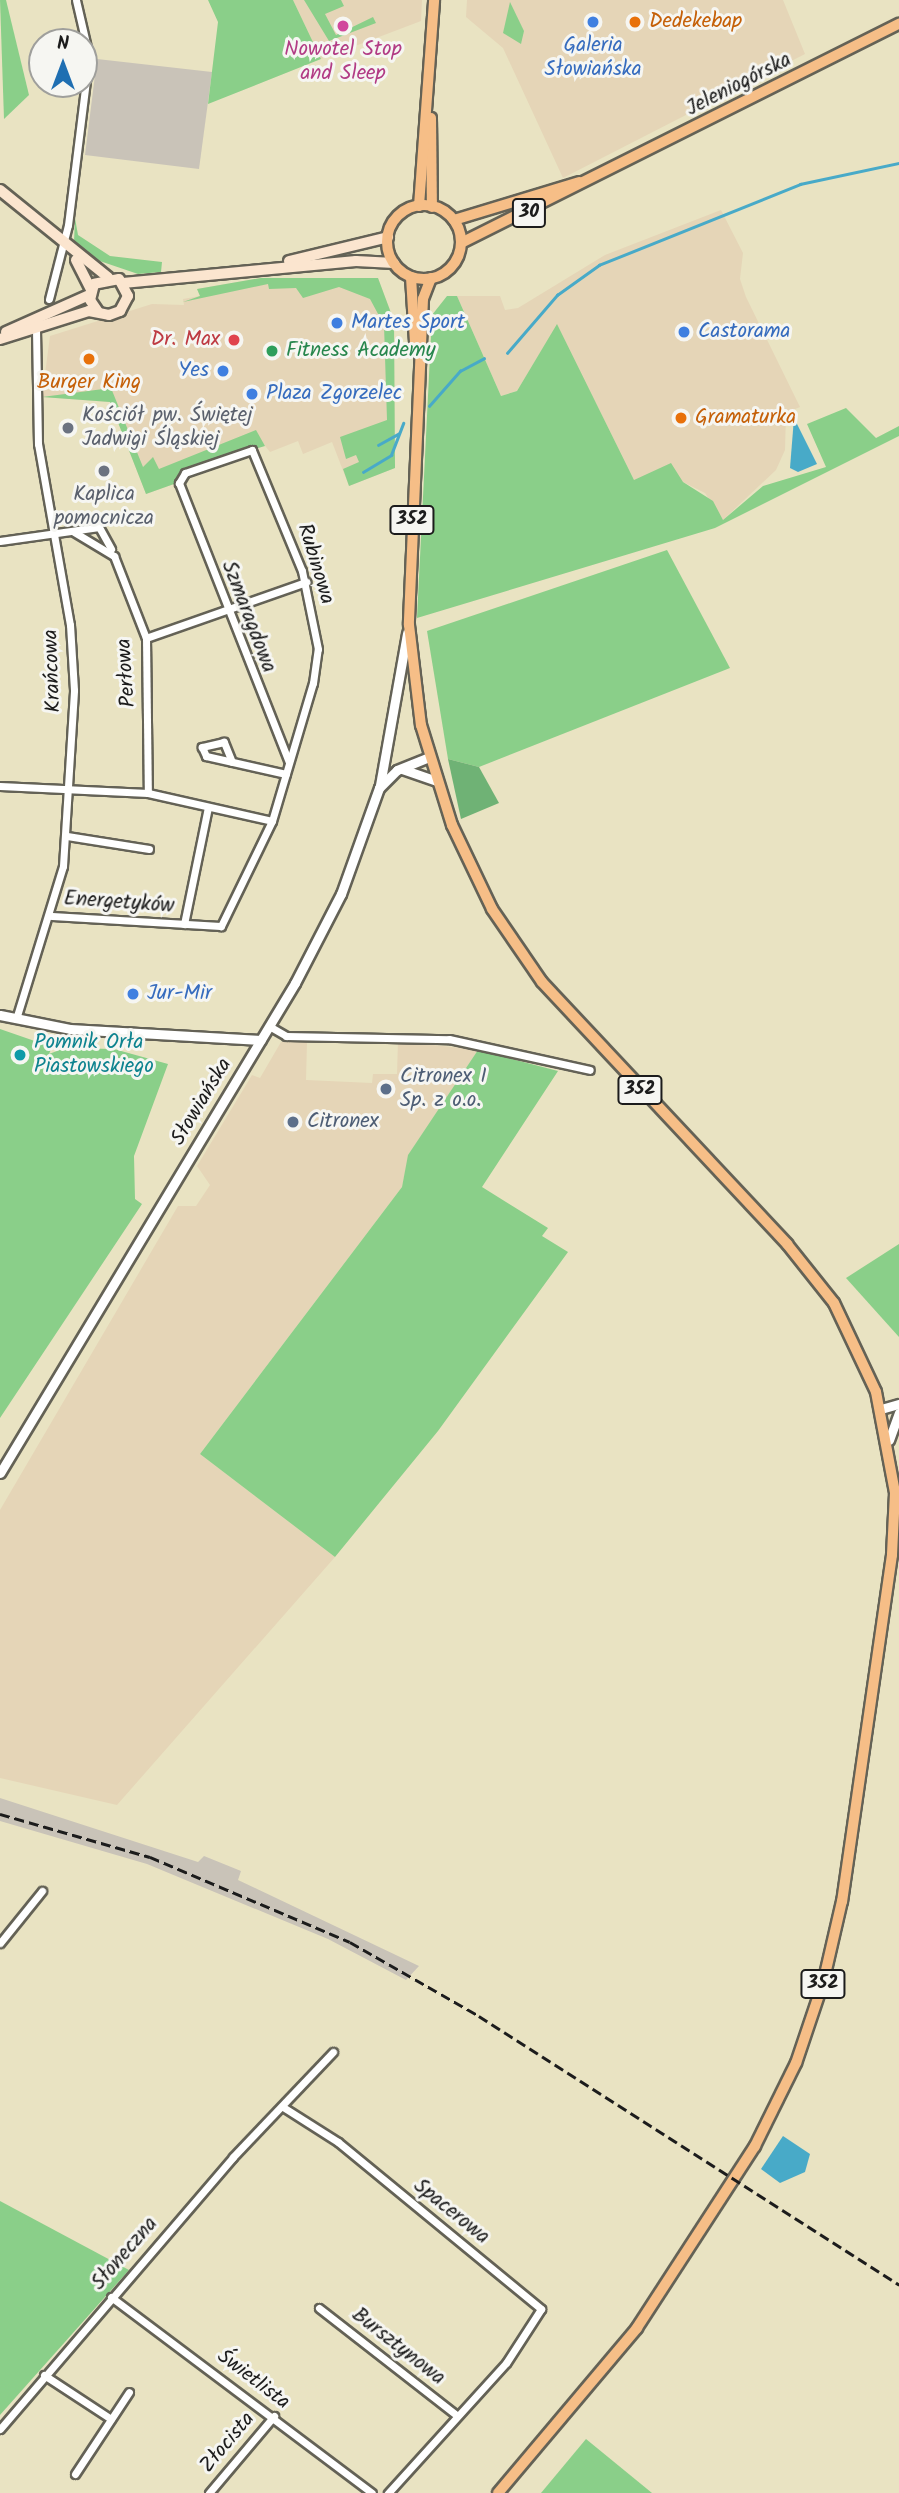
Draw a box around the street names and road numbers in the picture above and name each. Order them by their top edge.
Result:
street label: Jeleniogórska [682,48,796,122]
road number: 30 [512,197,546,228]
road number: 352 [389,505,435,536]
street label: Rubinowa [291,521,339,607]
street label: Szmaragdowa [215,558,281,676]
street label: Krańcowa [39,629,67,713]
street label: Perłowa [112,638,142,708]
street label: Energetyków [63,887,175,919]
street label: Słowiańska [166,1054,238,1150]
road number: 352 [617,1074,663,1106]
road number: 352 [800,1968,846,2000]
street label: Spacerowa [408,2174,494,2250]
street label: Słoneczna [86,2212,164,2296]
street label: Bursztynowa [346,2303,450,2391]
street label: Świetlista [212,2344,294,2416]
street label: Złocista [195,2408,261,2478]

